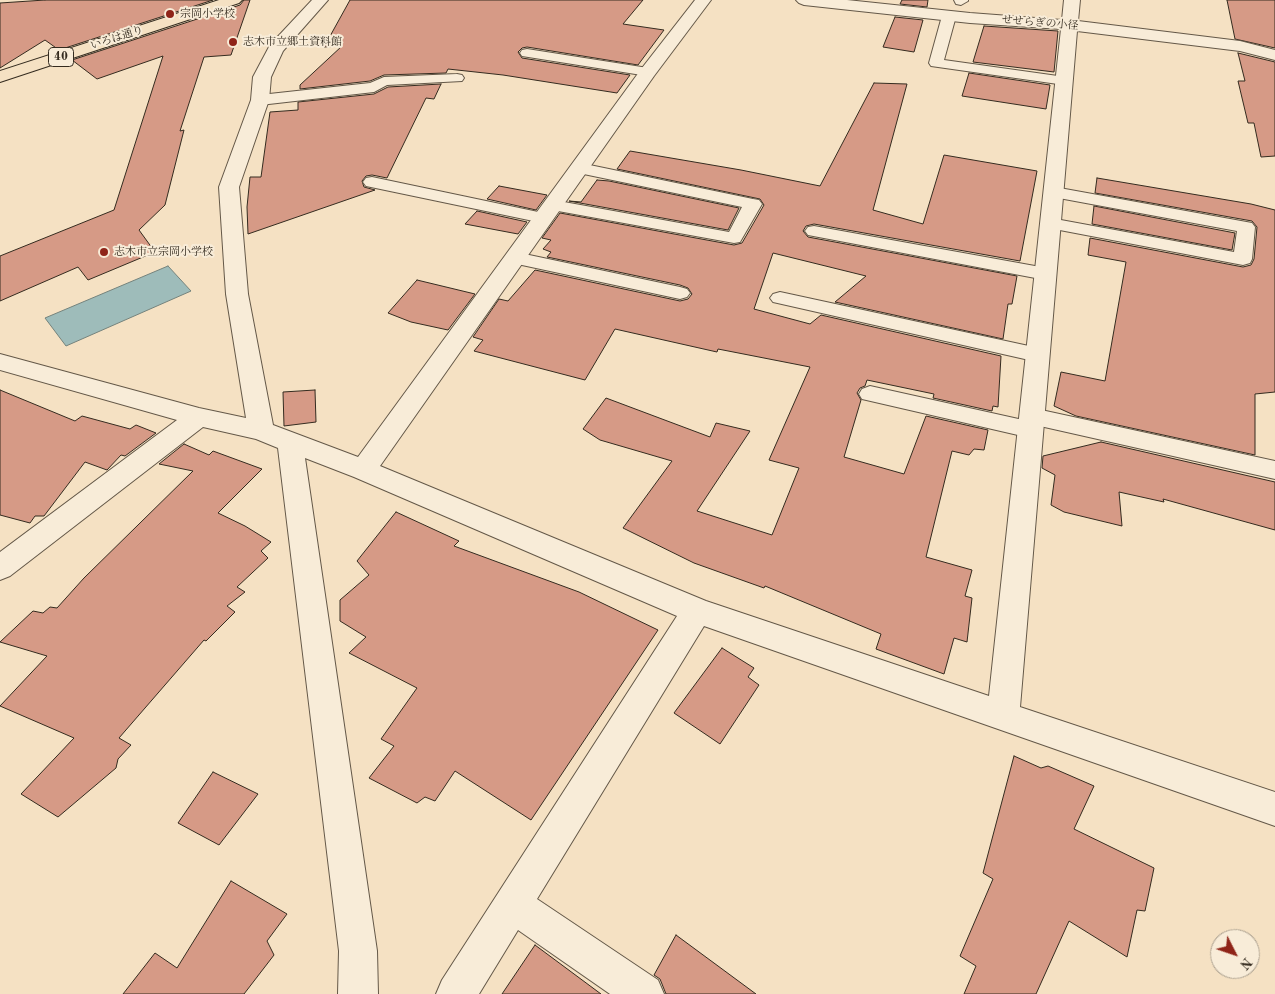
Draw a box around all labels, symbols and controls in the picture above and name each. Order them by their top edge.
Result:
place label: 宗岡小学校 [180,7,235,21]
marker: 宗岡小学校 [164,8,176,20]
street label: せせらぎの小径 [1001,13,1079,33]
street label: いろは通り [89,23,145,53]
place label: 志木市立郷土資料館 [243,35,342,49]
marker: 志木市立郷土資料館 [227,36,239,48]
road number: 40 [48,48,74,66]
place label: 志木市立宗岡小学校 [114,245,213,259]
marker: 志木市立宗岡小学校 [98,246,110,258]
north arrow [1210,929,1260,979]
text: N [1237,955,1254,972]

